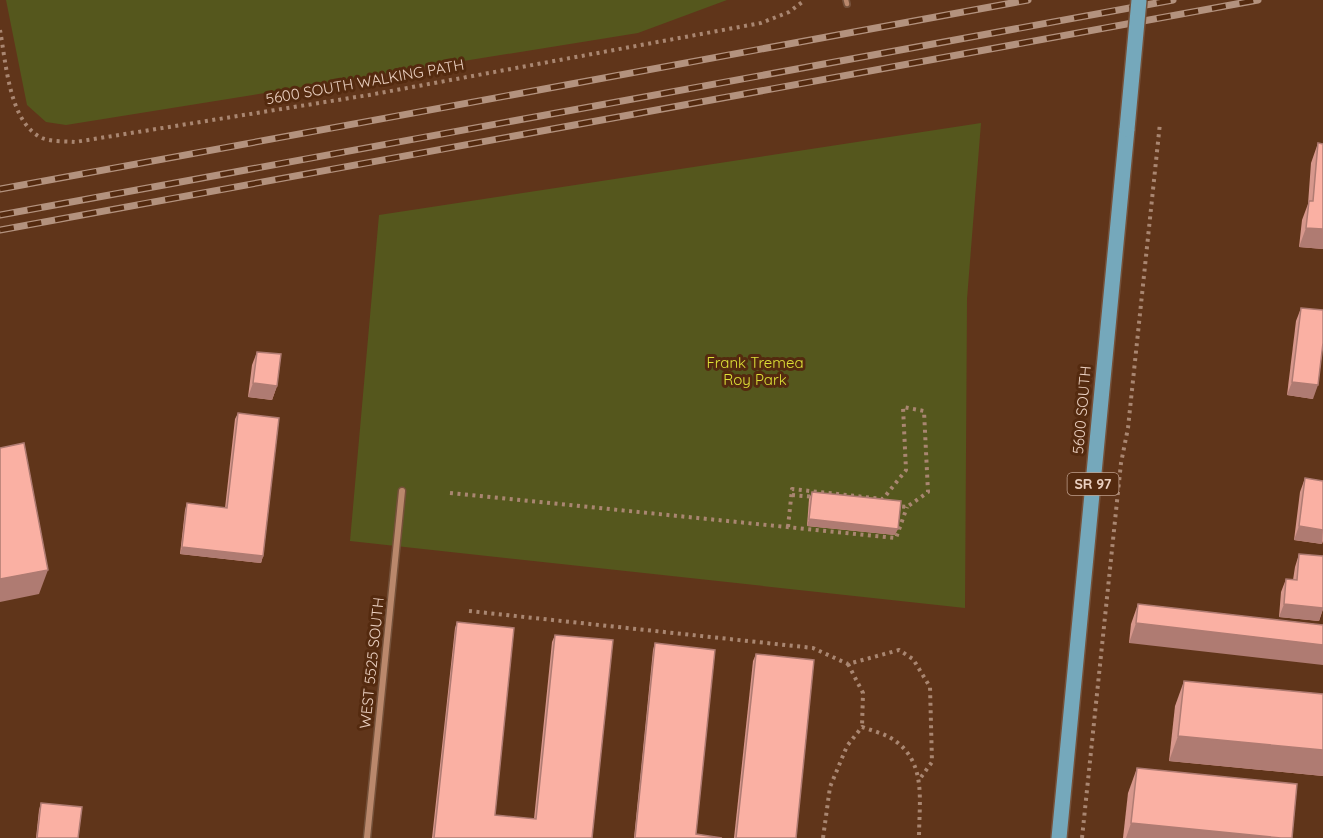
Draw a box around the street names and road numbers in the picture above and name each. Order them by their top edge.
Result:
street label: 5600 SOUTH WALKING PATH [264,55,466,108]
street label: 5600 SOUTH [1068,365,1095,455]
road number: SR 97 [1068,473,1118,495]
street label: WEST 5525 SOUTH [355,596,388,730]

